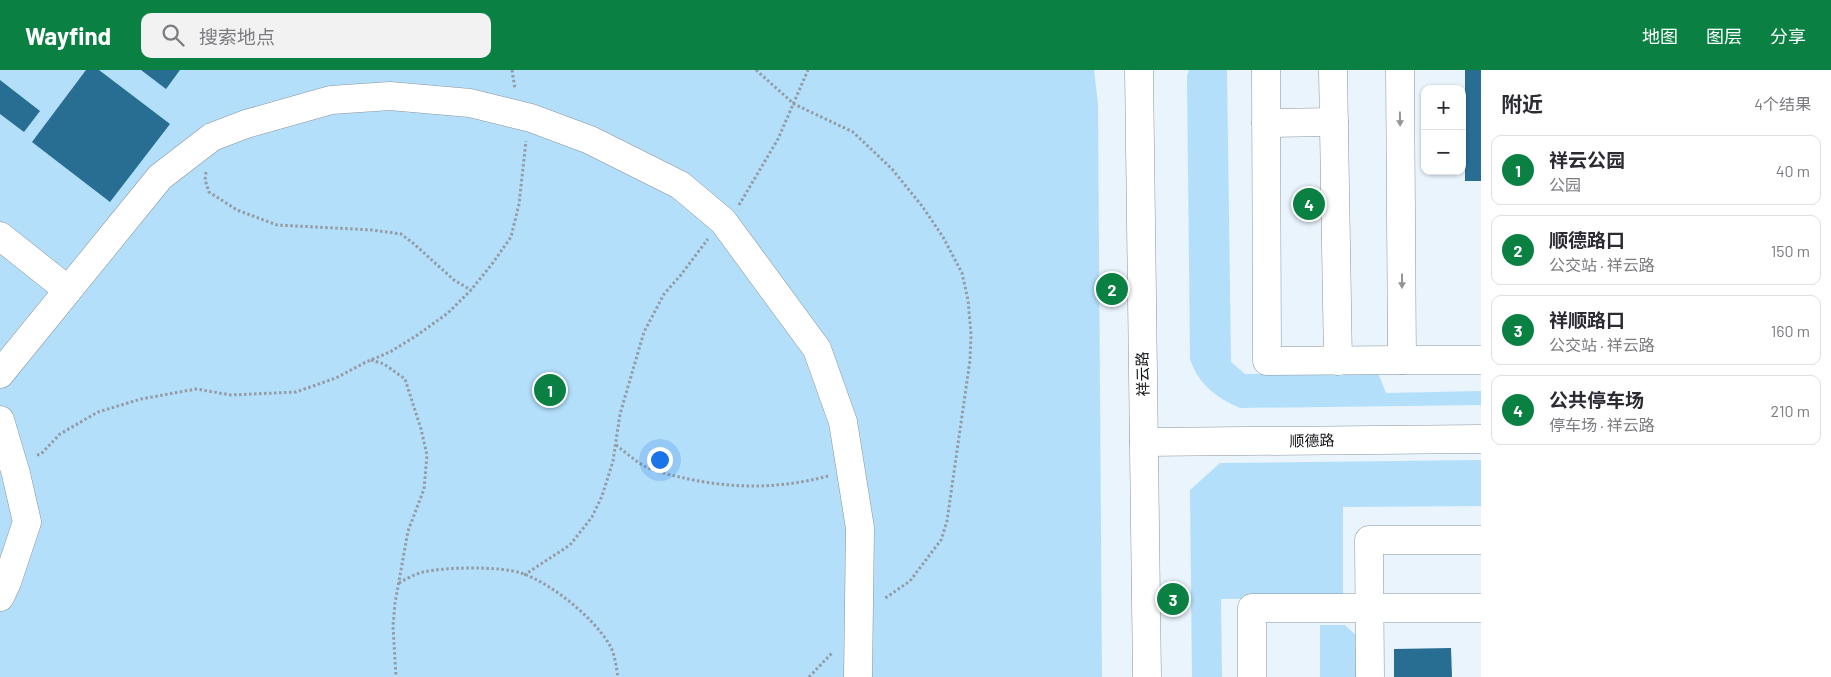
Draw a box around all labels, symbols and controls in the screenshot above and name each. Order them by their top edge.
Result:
search box [141,13,491,58]
text: Wayfind [25,21,111,50]
icon: search [159,21,187,49]
text: 搜索地点 [199,25,275,48]
text: 地图 [1642,25,1678,47]
text: 图层 [1706,25,1742,47]
text: 分享 [1770,25,1806,47]
map controls [1421,85,1466,175]
button: + [1421,85,1466,130]
text: 附近 [1501,91,1543,116]
text: 4个结果 [1754,94,1811,113]
one-way arrow [1396,111,1404,127]
button: − [1421,130,1466,175]
text: 祥云公园 [1549,148,1625,171]
text: 1 [1515,161,1521,180]
text: 40 m [1776,161,1810,180]
text: 公园 [1549,175,1581,194]
pin: 4 [1293,185,1325,223]
text: 顺德路口 [1549,228,1625,251]
text: 2 [1514,241,1522,260]
text: 150 m [1771,241,1810,260]
text: 公交站 · 祥云路 [1549,255,1655,274]
pin: 2 [1096,270,1128,308]
one-way arrow [1398,273,1406,289]
text: 祥顺路口 [1549,308,1625,331]
text: 3 [1514,321,1522,340]
text: 160 m [1771,321,1810,340]
text: 公交站 · 祥云路 [1549,335,1655,354]
street label: 祥云路 [1133,351,1151,397]
pin: 1 [534,371,566,409]
text: 公共停车场 [1549,388,1644,411]
text: 4 [1513,401,1523,420]
text: 210 m [1771,401,1810,420]
text: 停车场 · 祥云路 [1549,415,1655,434]
street label: 顺德路 [1289,431,1335,449]
your location [647,447,673,473]
pin: 3 [1157,580,1189,618]

